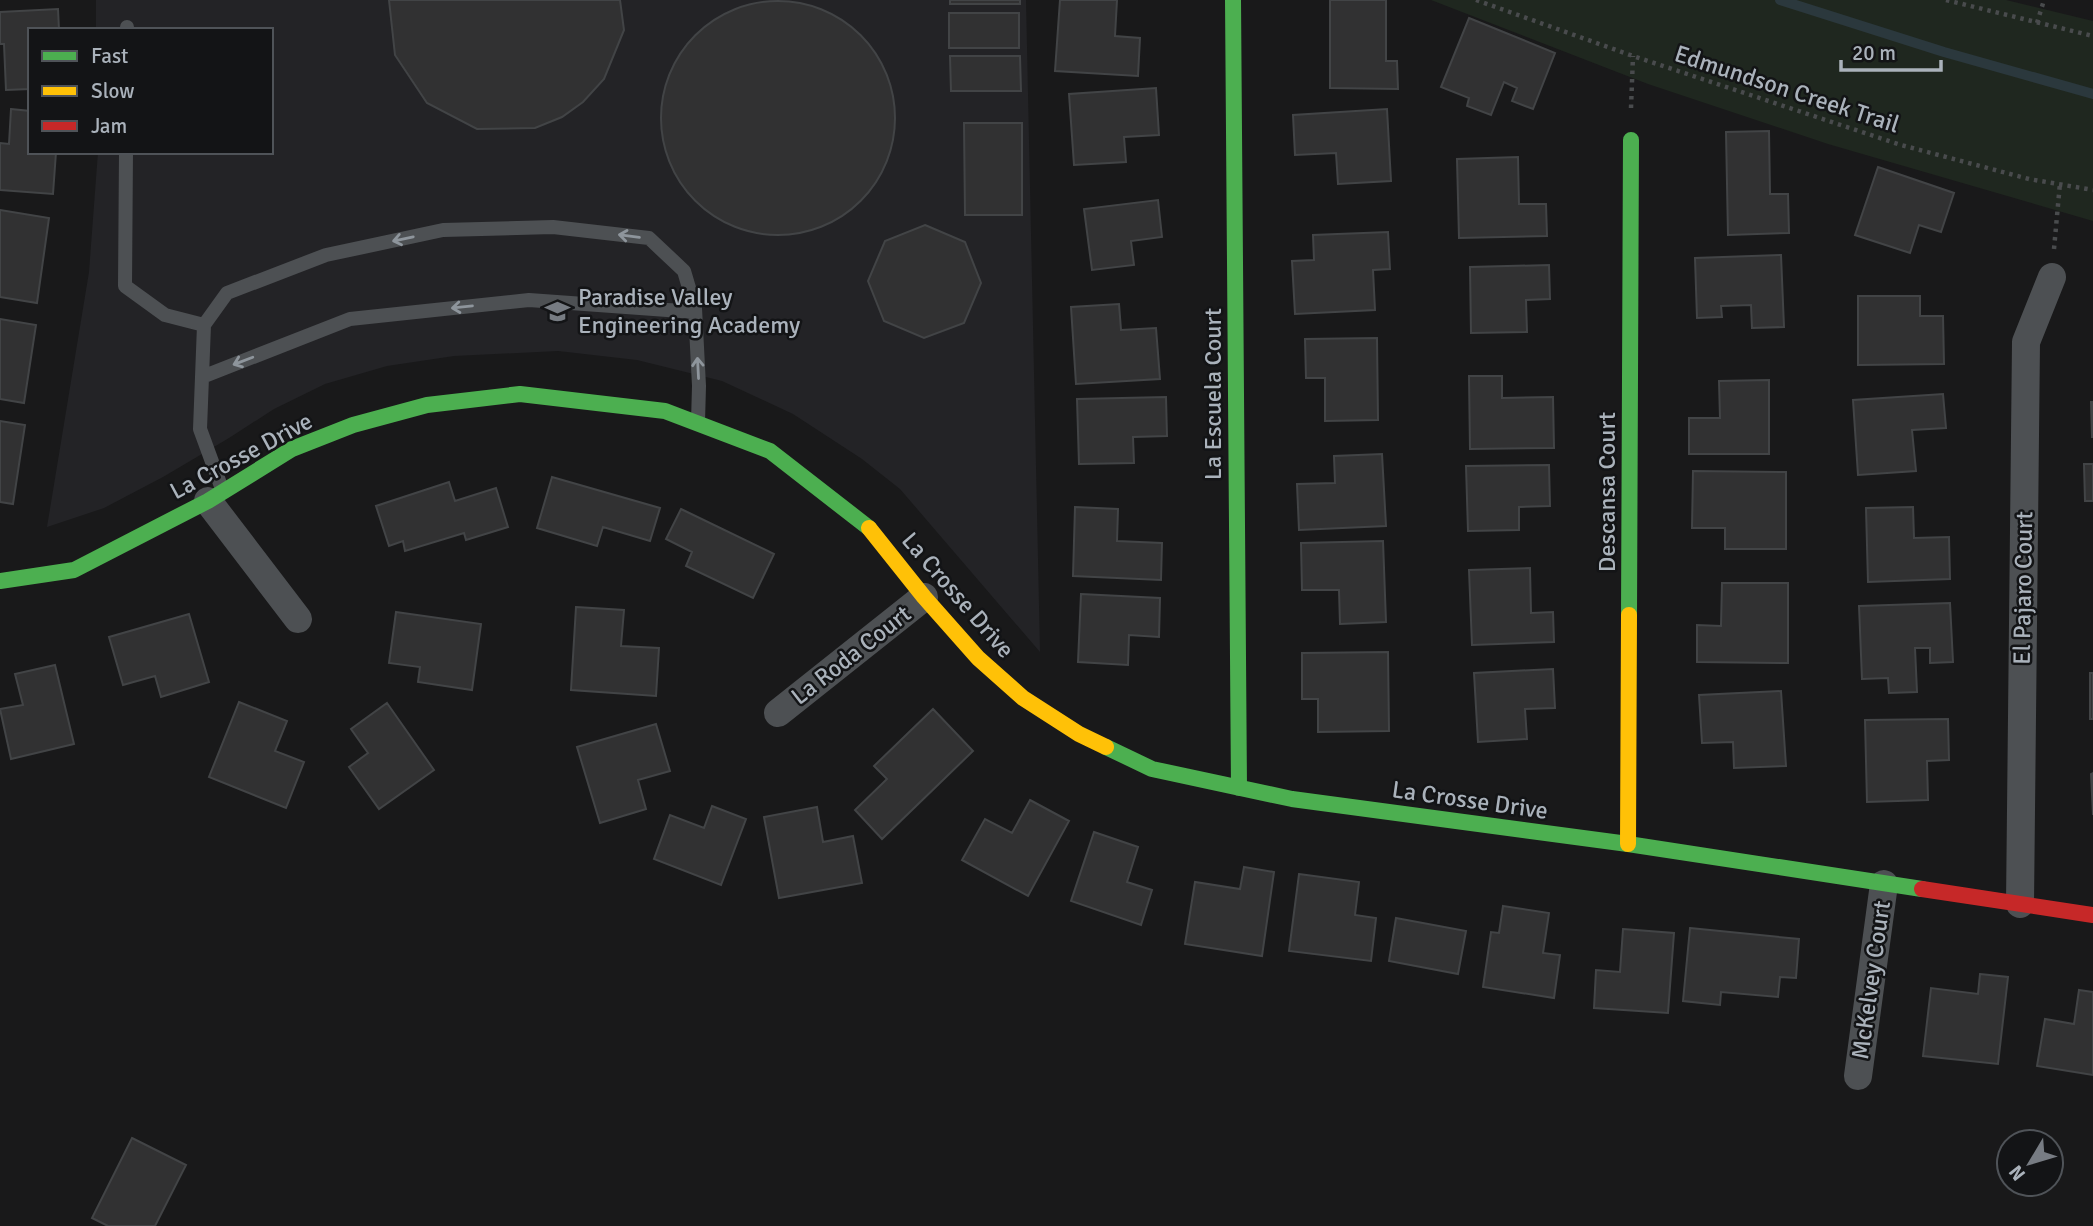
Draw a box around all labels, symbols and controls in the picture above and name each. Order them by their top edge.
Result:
legend [28,28,273,154]
scale bar [1841,28,1941,72]
street label: Edmundson Creek Trail [1671,38,1903,140]
text: 20 m [1852,40,1896,66]
text: Fast [91,43,128,69]
text: Slow [91,78,135,104]
text: Jam [91,113,127,139]
one-way arrow [618,229,641,242]
one-way arrow [392,232,415,246]
place label: Paradise Valley Engineering Academy [578,282,800,340]
school or university icon: Paradise Valley Engineering Academy [544,297,572,325]
one-way arrow [451,301,473,314]
street label: La Escuela Court [1198,308,1228,480]
one-way arrow [232,355,254,368]
one-way arrow [692,357,705,380]
street label: La Crosse Drive [165,406,317,506]
street label: Descansa Court [1592,412,1622,572]
street label: El Pajaro Court [2007,511,2039,665]
street label: La Crosse Drive [895,526,1021,664]
street label: La Roda Court [785,599,917,711]
street label: La Crosse Drive [1390,774,1550,826]
street label: McKelvey Court [1845,899,1897,1061]
north arrow [1995,1128,2065,1198]
text: N [2004,1160,2031,1185]

